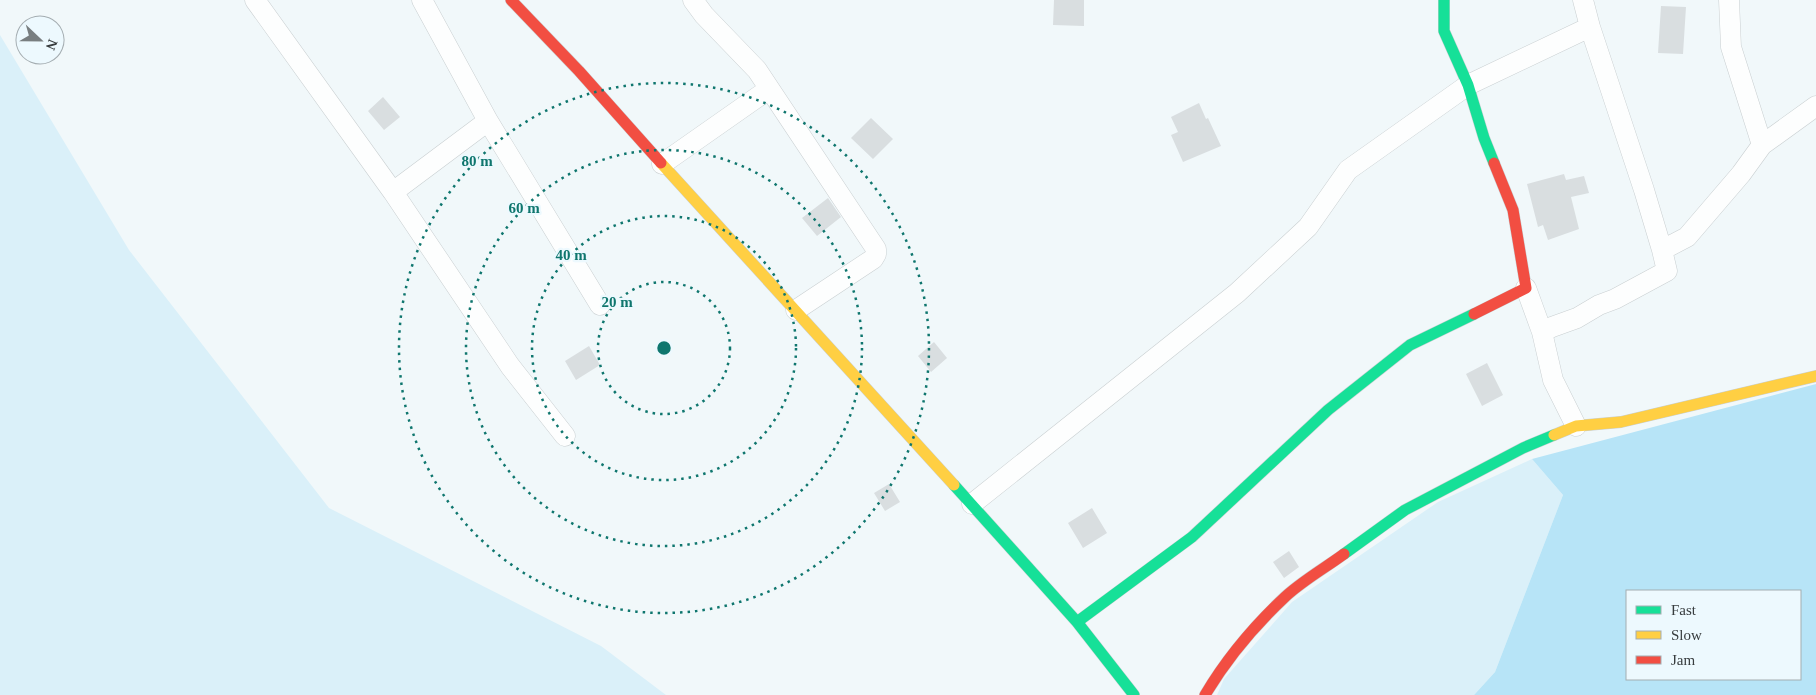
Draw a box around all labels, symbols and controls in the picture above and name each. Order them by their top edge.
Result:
north arrow [15,15,65,65]
text: N [43,37,60,52]
text: 80 m [461,153,493,169]
text: 60 m [508,200,540,216]
text: 40 m [555,247,587,263]
text: 20 m [601,294,633,310]
centre of rings [655,339,673,357]
legend [1626,590,1801,680]
text: Fast [1671,602,1697,618]
text: Slow [1671,627,1702,643]
text: Jam [1671,652,1695,668]

